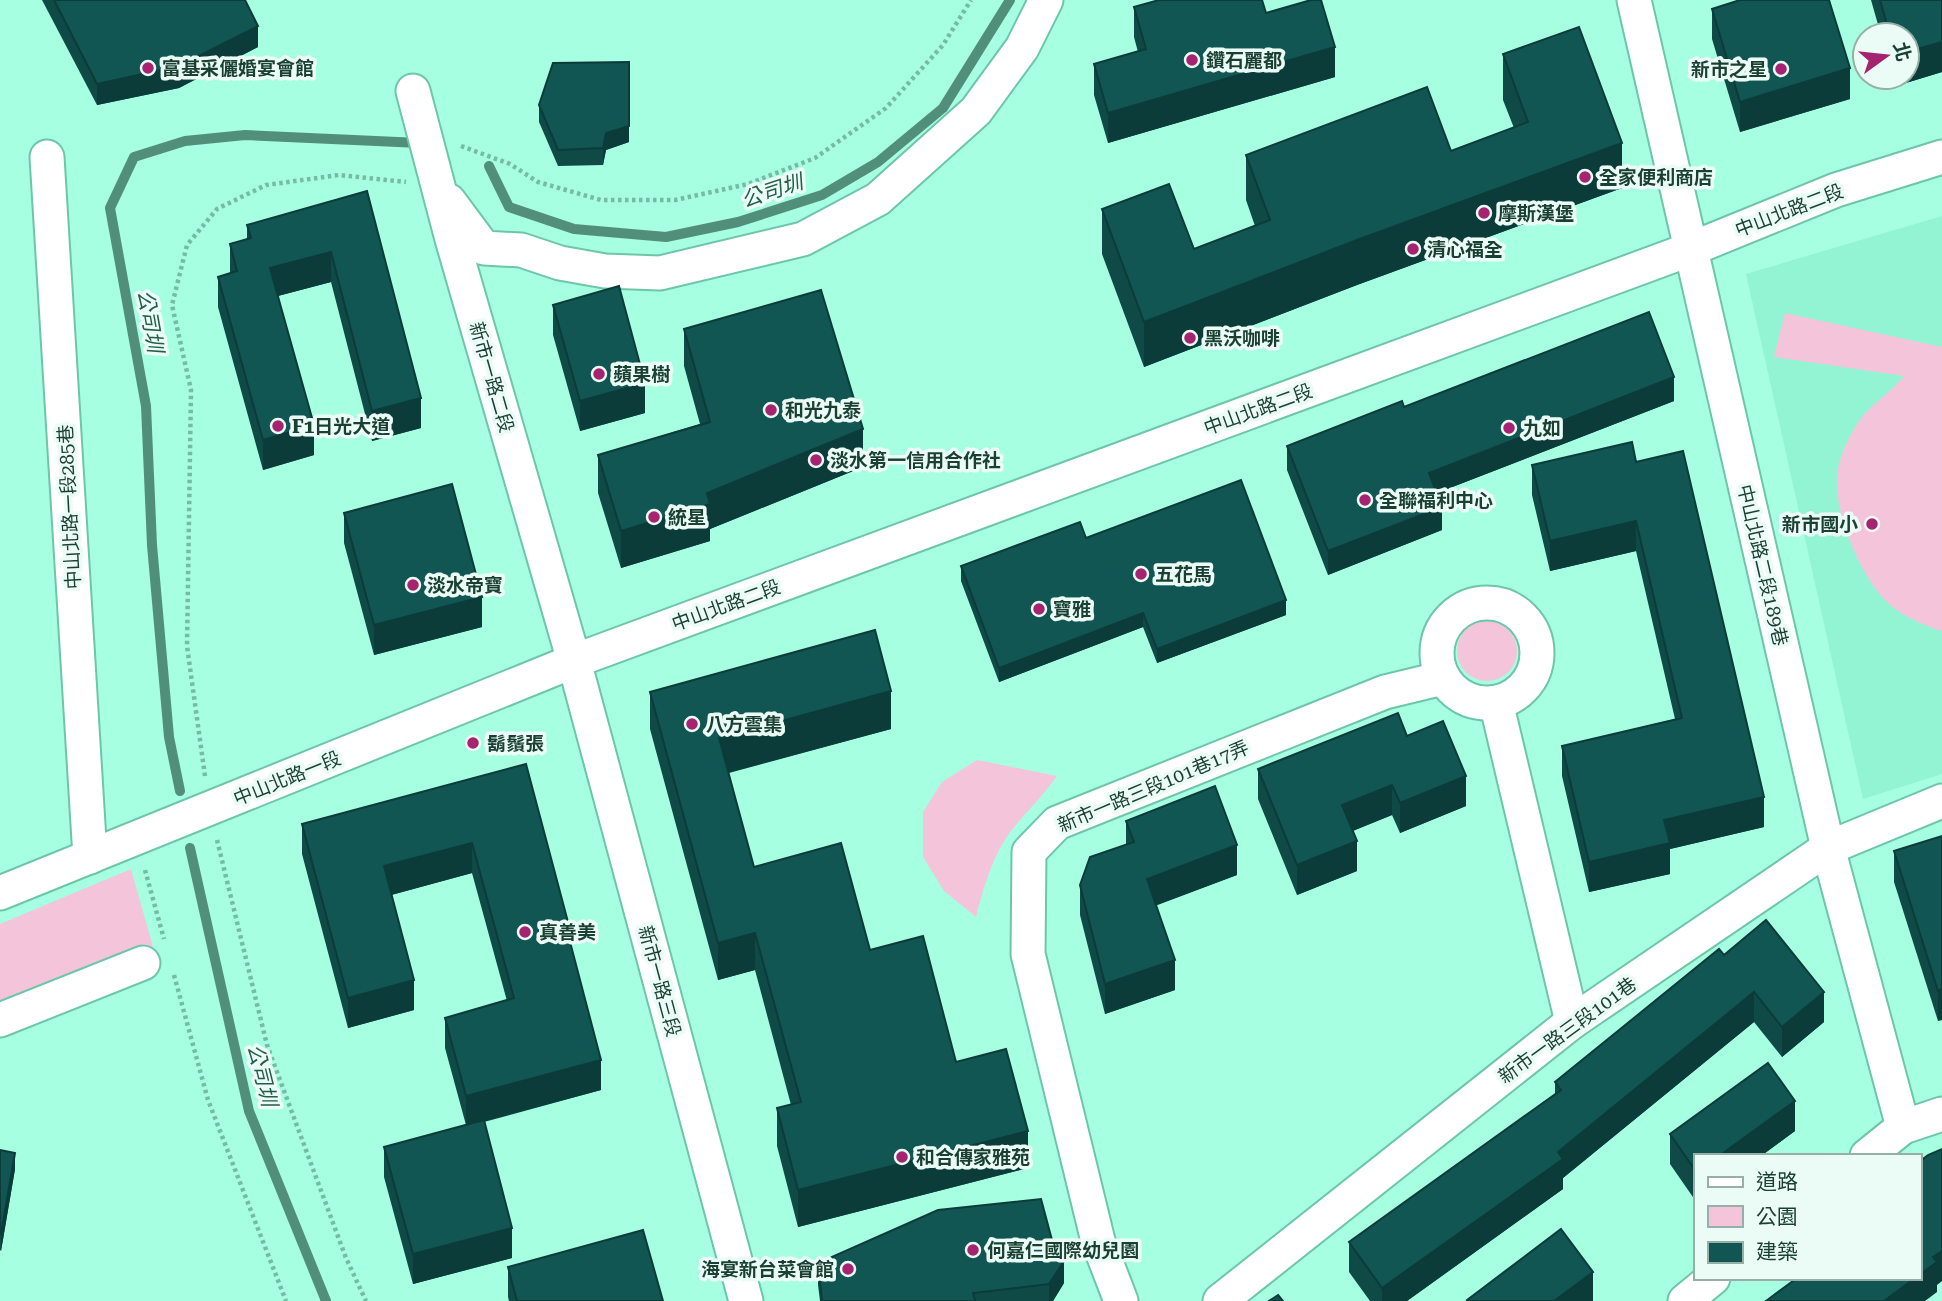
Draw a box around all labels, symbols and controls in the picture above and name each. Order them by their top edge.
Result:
north arrow [1851,21,1921,91]
text: 北 [1888,40,1916,64]
place label: 鑽石麗都 [1206,49,1282,72]
marker: 鑽石麗都 [1184,52,1200,68]
place label: 富基采儷婚宴會館 [162,57,314,80]
place label: 新市之星 [1691,58,1767,81]
marker: 富基采儷婚宴會館 [140,60,156,76]
marker: 新市之星 [1773,61,1789,77]
place label: 全家便利商店 [1599,166,1713,189]
water label: 公司圳 [738,169,809,212]
marker: 全家便利商店 [1577,169,1593,185]
street label: 中山北路二段 [1732,179,1847,242]
place label: 摩斯漢堡 [1498,202,1574,225]
marker: 摩斯漢堡 [1476,205,1492,221]
place label: 清心福全 [1427,238,1503,261]
marker: 清心福全 [1405,241,1421,257]
water label: 公司圳 [133,288,168,357]
street label: 新市一路二段 [465,319,518,435]
place label: 黑沃咖啡 [1204,327,1280,350]
marker: 黑沃咖啡 [1182,330,1198,346]
place label: 蘋果樹 [613,363,670,386]
marker: 蘋果樹 [591,366,607,382]
street label: 中山北路二段 [1201,379,1316,440]
place label: 和光九泰 [785,399,861,422]
marker: 和光九泰 [763,402,779,418]
place label: F1日光大道 [292,415,390,438]
place label: 九如 [1523,417,1561,440]
marker: F1日光大道 [270,418,286,434]
marker: 九如 [1501,420,1517,436]
street label: 中山北路一段285巷 [54,424,85,590]
place label: 淡水第一信用合作社 [830,449,1001,472]
marker: 淡水第一信用合作社 [808,452,824,468]
street label: 中山北路二段189巷 [1733,482,1792,648]
place label: 全聯福利中心 [1379,489,1493,512]
marker: 全聯福利中心 [1357,492,1373,508]
place label: 統星 [668,506,706,529]
marker: 統星 [646,509,662,525]
place label: 新市國小 [1782,513,1858,536]
marker: 新市國小 [1864,516,1880,532]
place label: 五花馬 [1155,563,1212,586]
marker: 五花馬 [1133,566,1149,582]
place label: 淡水帝寶 [427,574,503,597]
street label: 中山北路二段 [669,575,784,636]
marker: 淡水帝寶 [405,577,421,593]
place label: 寶雅 [1053,598,1091,621]
marker: 寶雅 [1031,601,1047,617]
place label: 八方雲集 [706,713,782,736]
marker: 八方雲集 [684,716,700,732]
place label: 鬍鬚張 [487,732,544,755]
marker: 鬍鬚張 [465,735,481,751]
street label: 新市一路三段101巷17弄 [1054,736,1252,837]
street label: 中山北路一段 [230,746,344,810]
place label: 真善美 [539,921,596,944]
street label: 新市一路三段 [634,923,685,1039]
marker: 真善美 [517,924,533,940]
street label: 新市一路三段101巷 [1494,973,1641,1088]
water label: 公司圳 [243,1042,282,1111]
place label: 和合傳家雅苑 [916,1146,1030,1169]
marker: 和合傳家雅苑 [894,1149,910,1165]
legend [1694,1154,1921,1280]
text: 道路 [1756,1170,1798,1194]
text: 公園 [1756,1205,1798,1229]
place label: 何嘉仁國際幼兒園 [987,1239,1139,1262]
text: 建築 [1756,1240,1798,1264]
marker: 何嘉仁國際幼兒園 [965,1242,981,1258]
place label: 海宴新台菜會館 [701,1258,834,1281]
marker: 海宴新台菜會館 [840,1261,856,1277]

